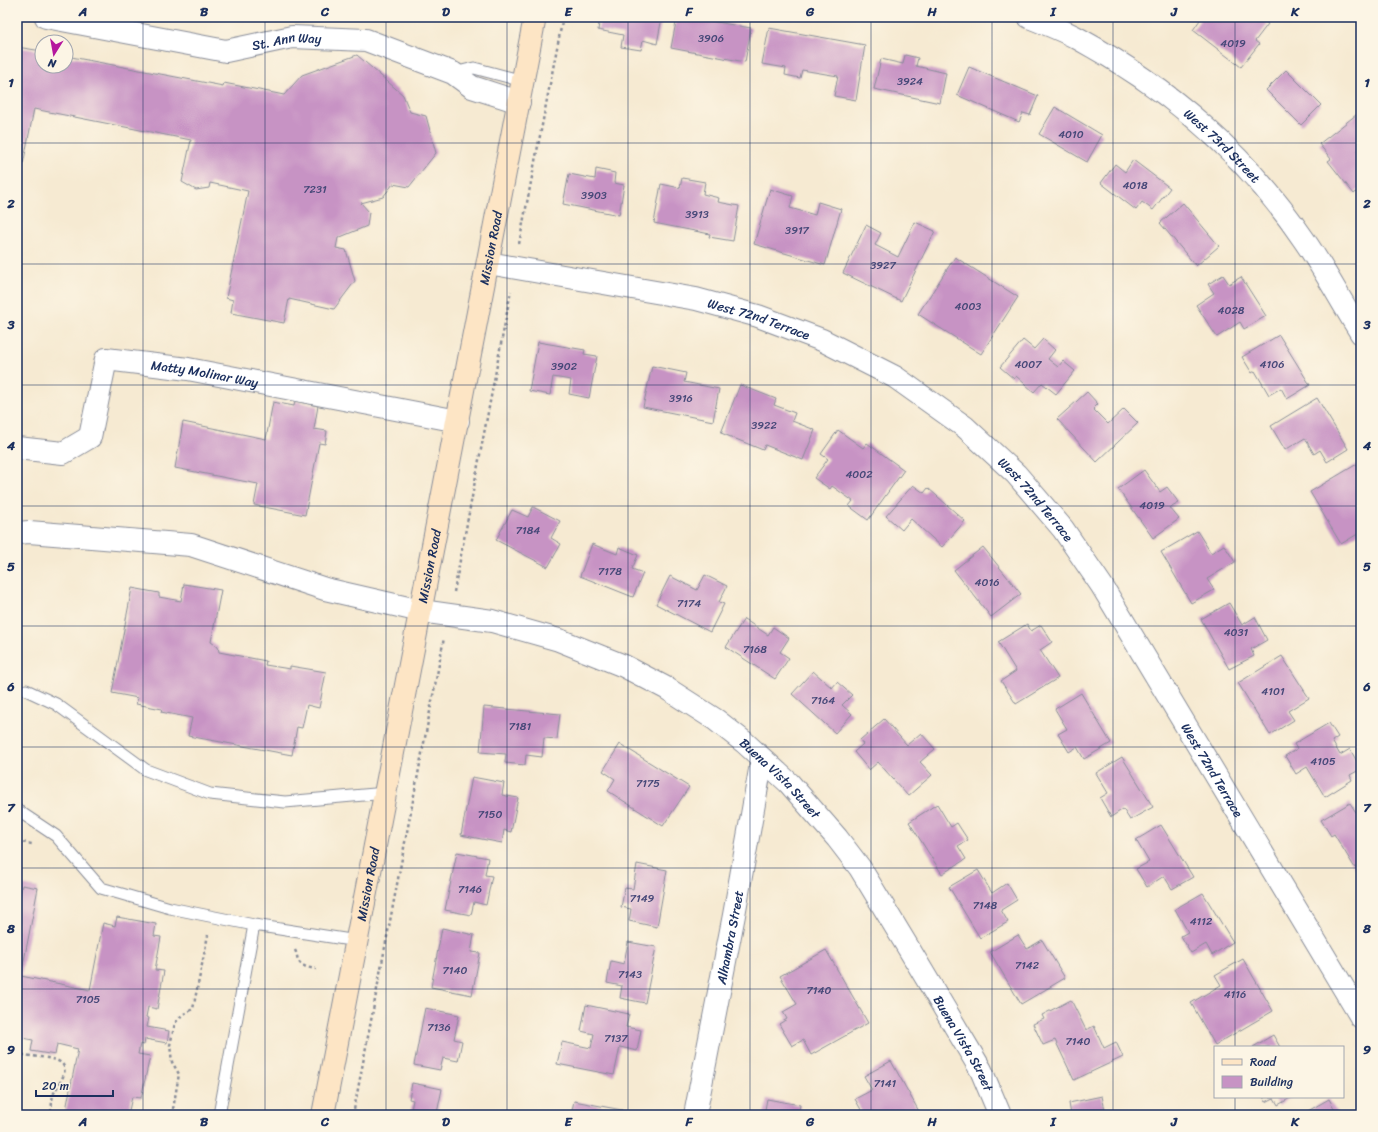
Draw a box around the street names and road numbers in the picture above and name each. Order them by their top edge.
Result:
street label: St. Ann Way [250,25,322,57]
street label: West 73rd Street [1179,102,1267,189]
street label: Mission Road [472,208,509,287]
street label: West 72nd Terrace [705,291,814,346]
street label: Matty Molinar Way [150,353,261,394]
street label: West 72nd Terrace [993,451,1080,546]
street label: Mission Road [411,526,448,605]
street label: West 72nd Terrace [1175,718,1250,822]
street label: Buena Vista Street [734,732,827,824]
street label: Mission Road [349,844,386,923]
street label: Alhambra Street [709,888,750,987]
street label: Buena Vista Street [927,990,1000,1095]

